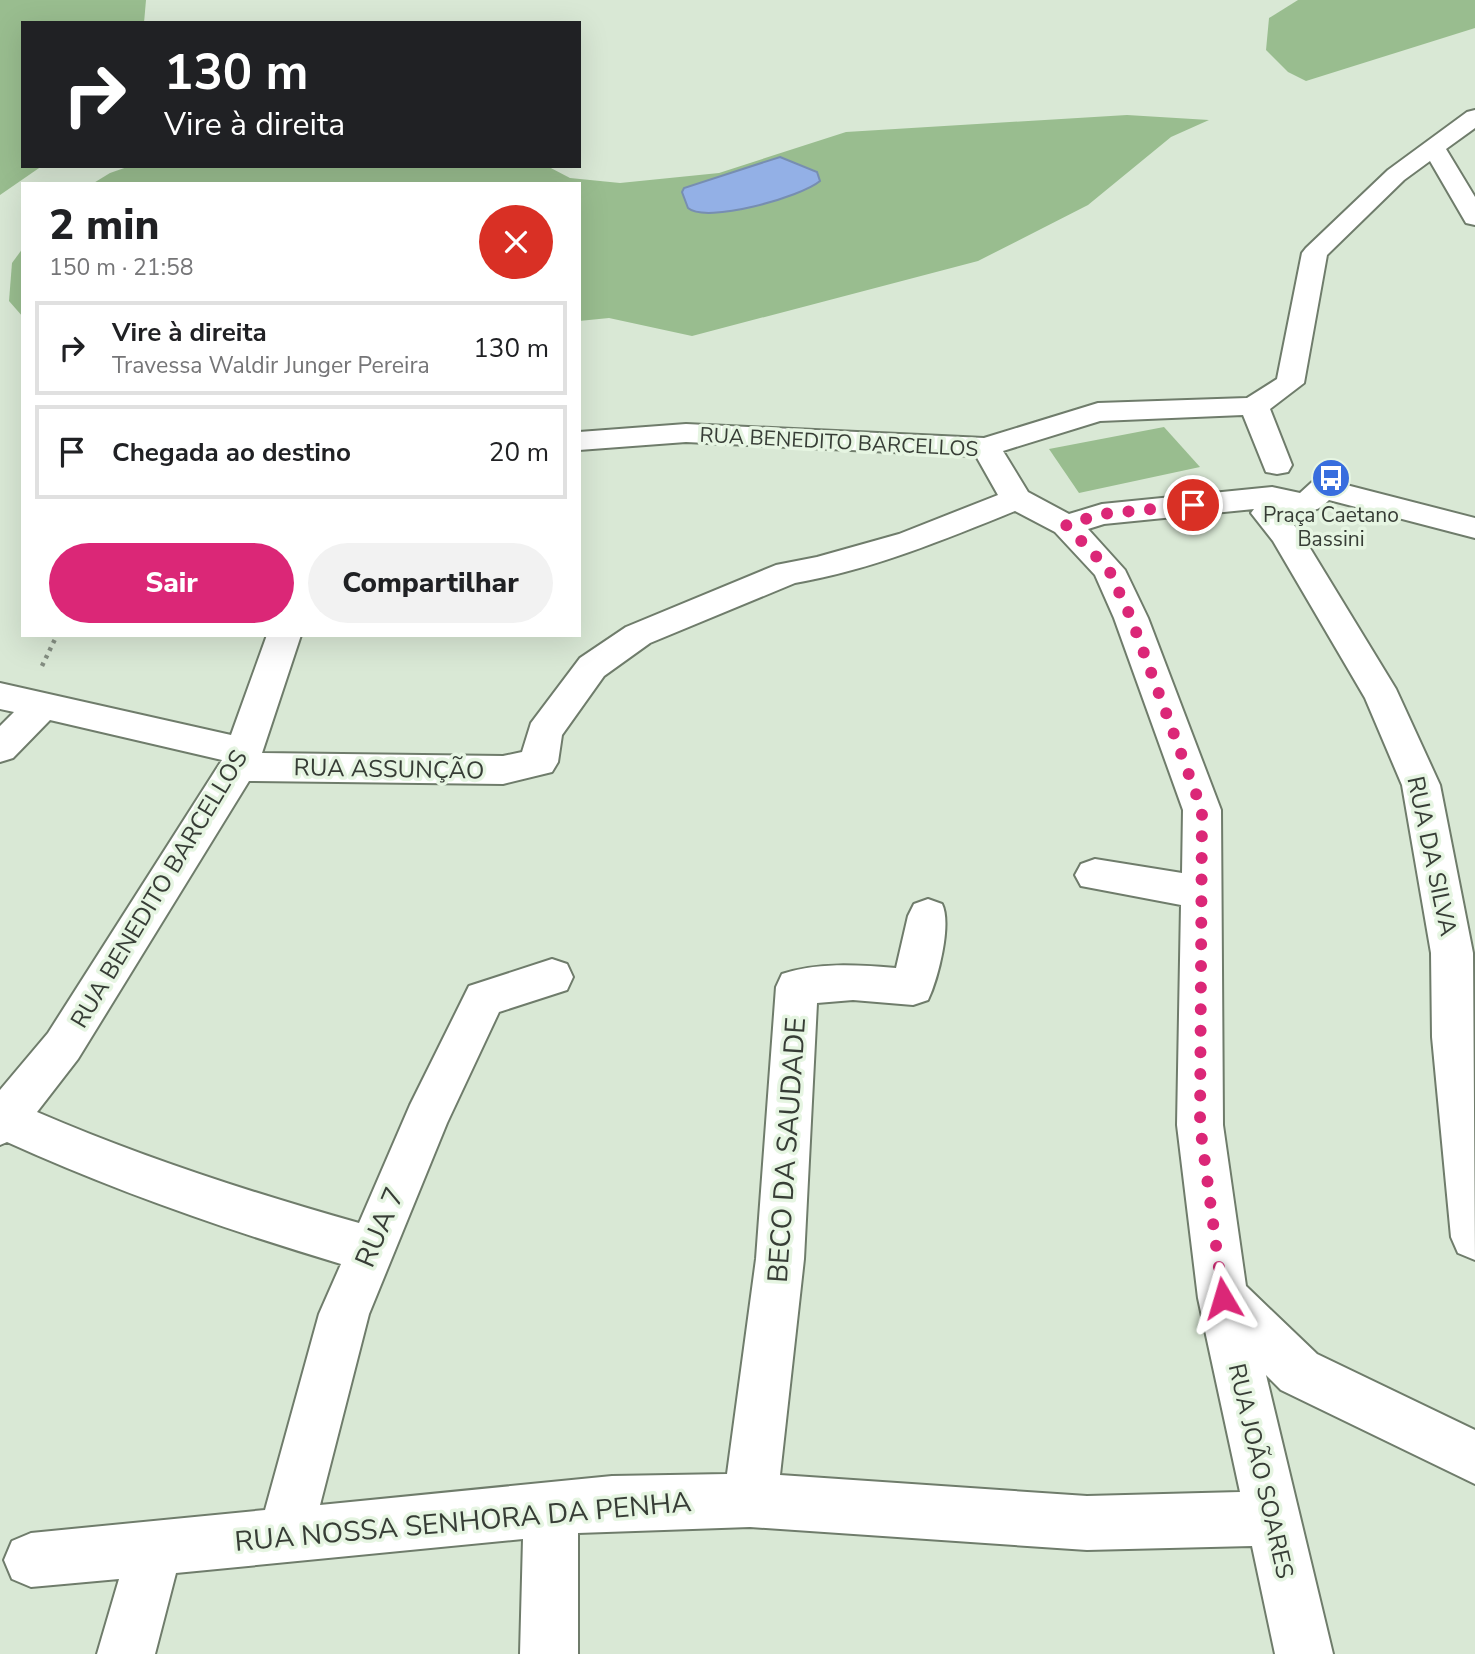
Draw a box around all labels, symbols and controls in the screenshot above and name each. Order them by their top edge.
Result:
text: 130 m [164,39,308,106]
icon: right [49,49,140,140]
text: Vire à direita [164,103,345,146]
text: 2 min [49,197,159,254]
button: close [479,205,553,279]
text: 150 m · 21:58 [49,252,194,283]
text: Vire à direita [112,315,267,350]
icon: right [53,329,91,367]
text: 130 m [473,331,549,366]
text: Travessa Waldir Junger Pereira [112,350,430,381]
street label: RUA BENEDITO BARCELLOS [699,421,979,463]
icon: arrive [53,433,91,471]
text: Chegada ao destino [112,435,351,470]
text: 20 m [489,435,549,470]
bus stop icon: Praça Caetano Bassini [1310,457,1352,499]
pin [1163,475,1223,535]
icon: arrive [1174,486,1212,524]
place label: Praça Caetano Bassini [1263,501,1399,553]
button: Sair [49,543,294,623]
button: Compartilhar [308,543,553,623]
street label: RUA BENEDITO BARCELLOS [63,744,255,1034]
street label: RUA ASSUNÇÃO [293,751,485,787]
street label: RUA DA SILVA [1399,773,1465,939]
street label: BECO DA SAUDADE [759,1016,815,1284]
street label: RUA 7 [346,1182,414,1273]
position arrow [1186,1261,1260,1335]
street label: RUA JOÃO SOARES [1221,1360,1301,1582]
street label: RUA NOSSA SENHORA DA PENHA [233,1483,693,1561]

